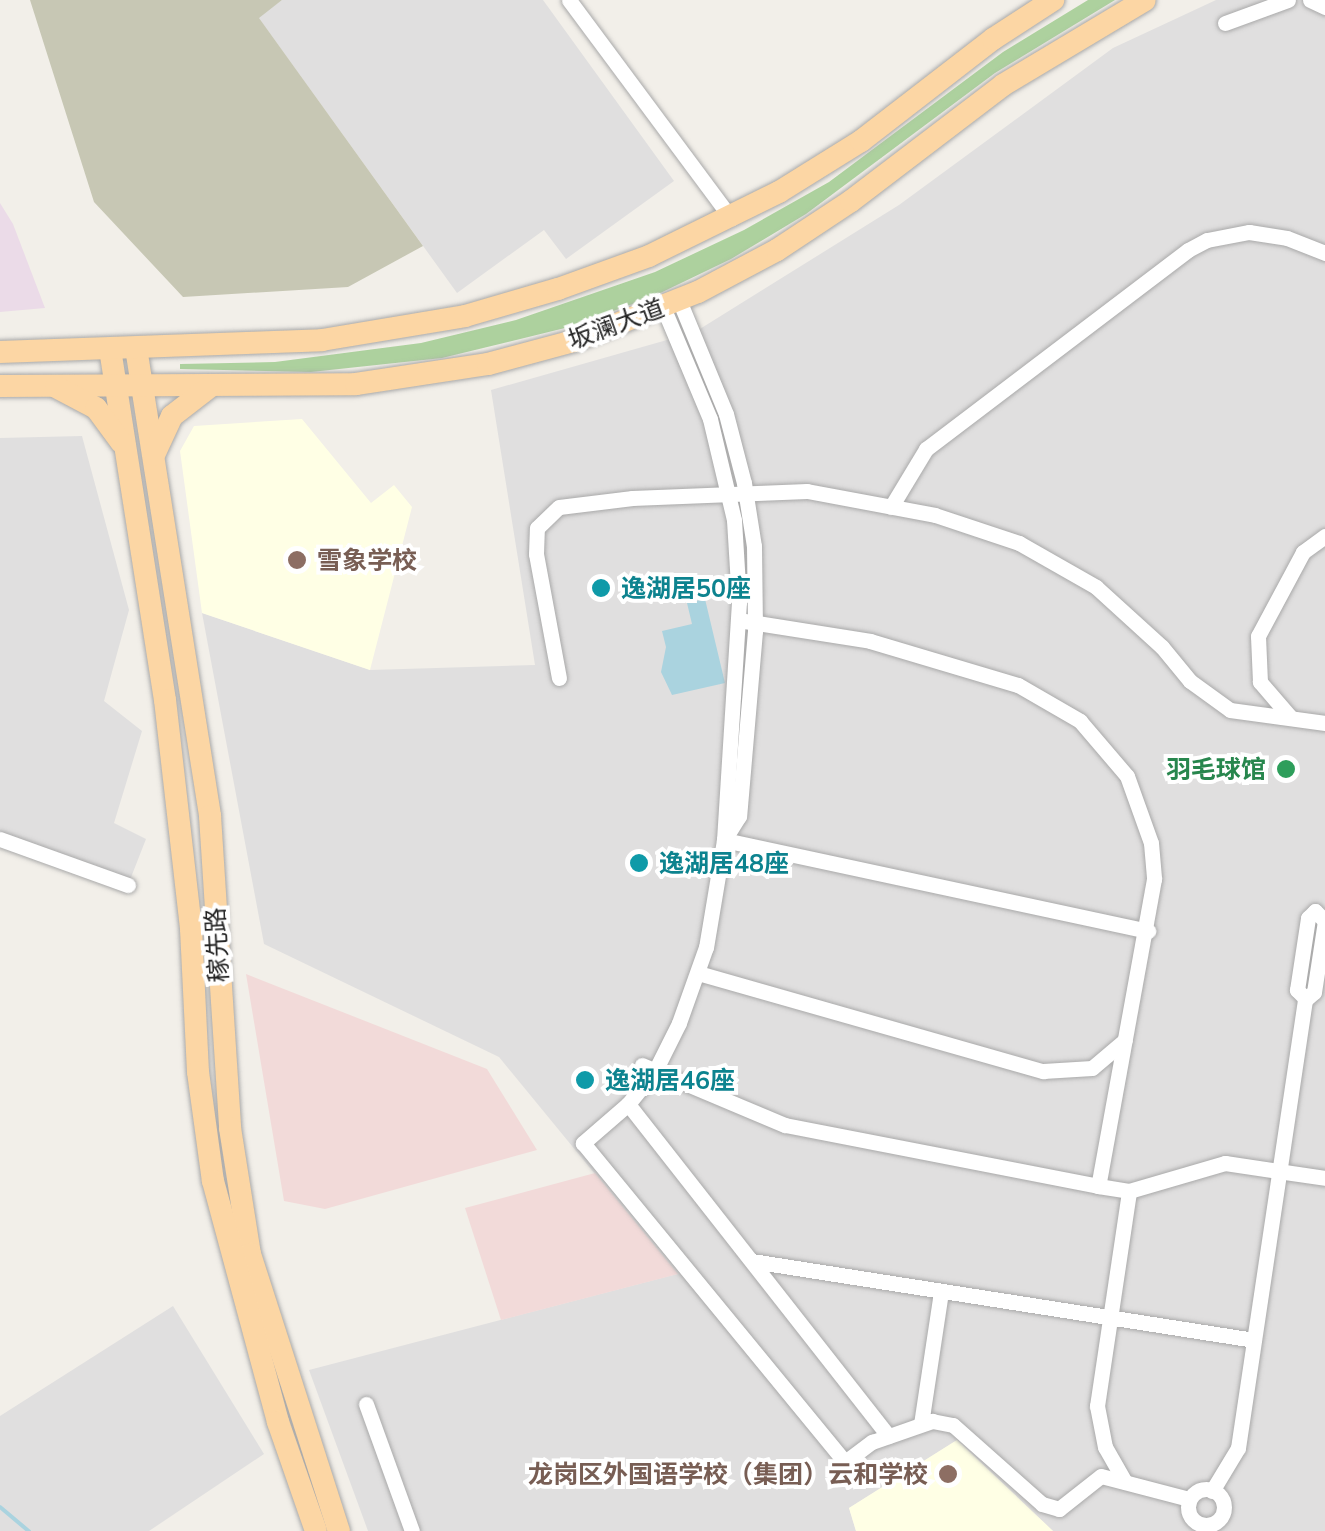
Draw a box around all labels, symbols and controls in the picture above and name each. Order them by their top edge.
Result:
street label: 坂澜大道 [564,293,668,355]
place label: 雪象学校 [317,545,417,575]
marker: 雪象学校 [286,549,308,571]
place label: 逸湖居50座 [621,573,751,603]
marker: 逸湖居50座 [590,577,612,599]
place label: 羽毛球馆 [1166,754,1266,784]
marker: 羽毛球馆 [1275,758,1297,780]
place label: 逸湖居48座 [659,848,789,878]
marker: 逸湖居48座 [628,852,650,874]
street label: 稼先路 [200,907,234,983]
place label: 逸湖居46座 [605,1065,735,1095]
marker: 逸湖居46座 [574,1069,596,1091]
place label: 龙岗区外国语学校（集团）云和学校 [528,1459,928,1489]
marker: 龙岗区外国语学校（集团）云和学校 [937,1463,959,1485]

